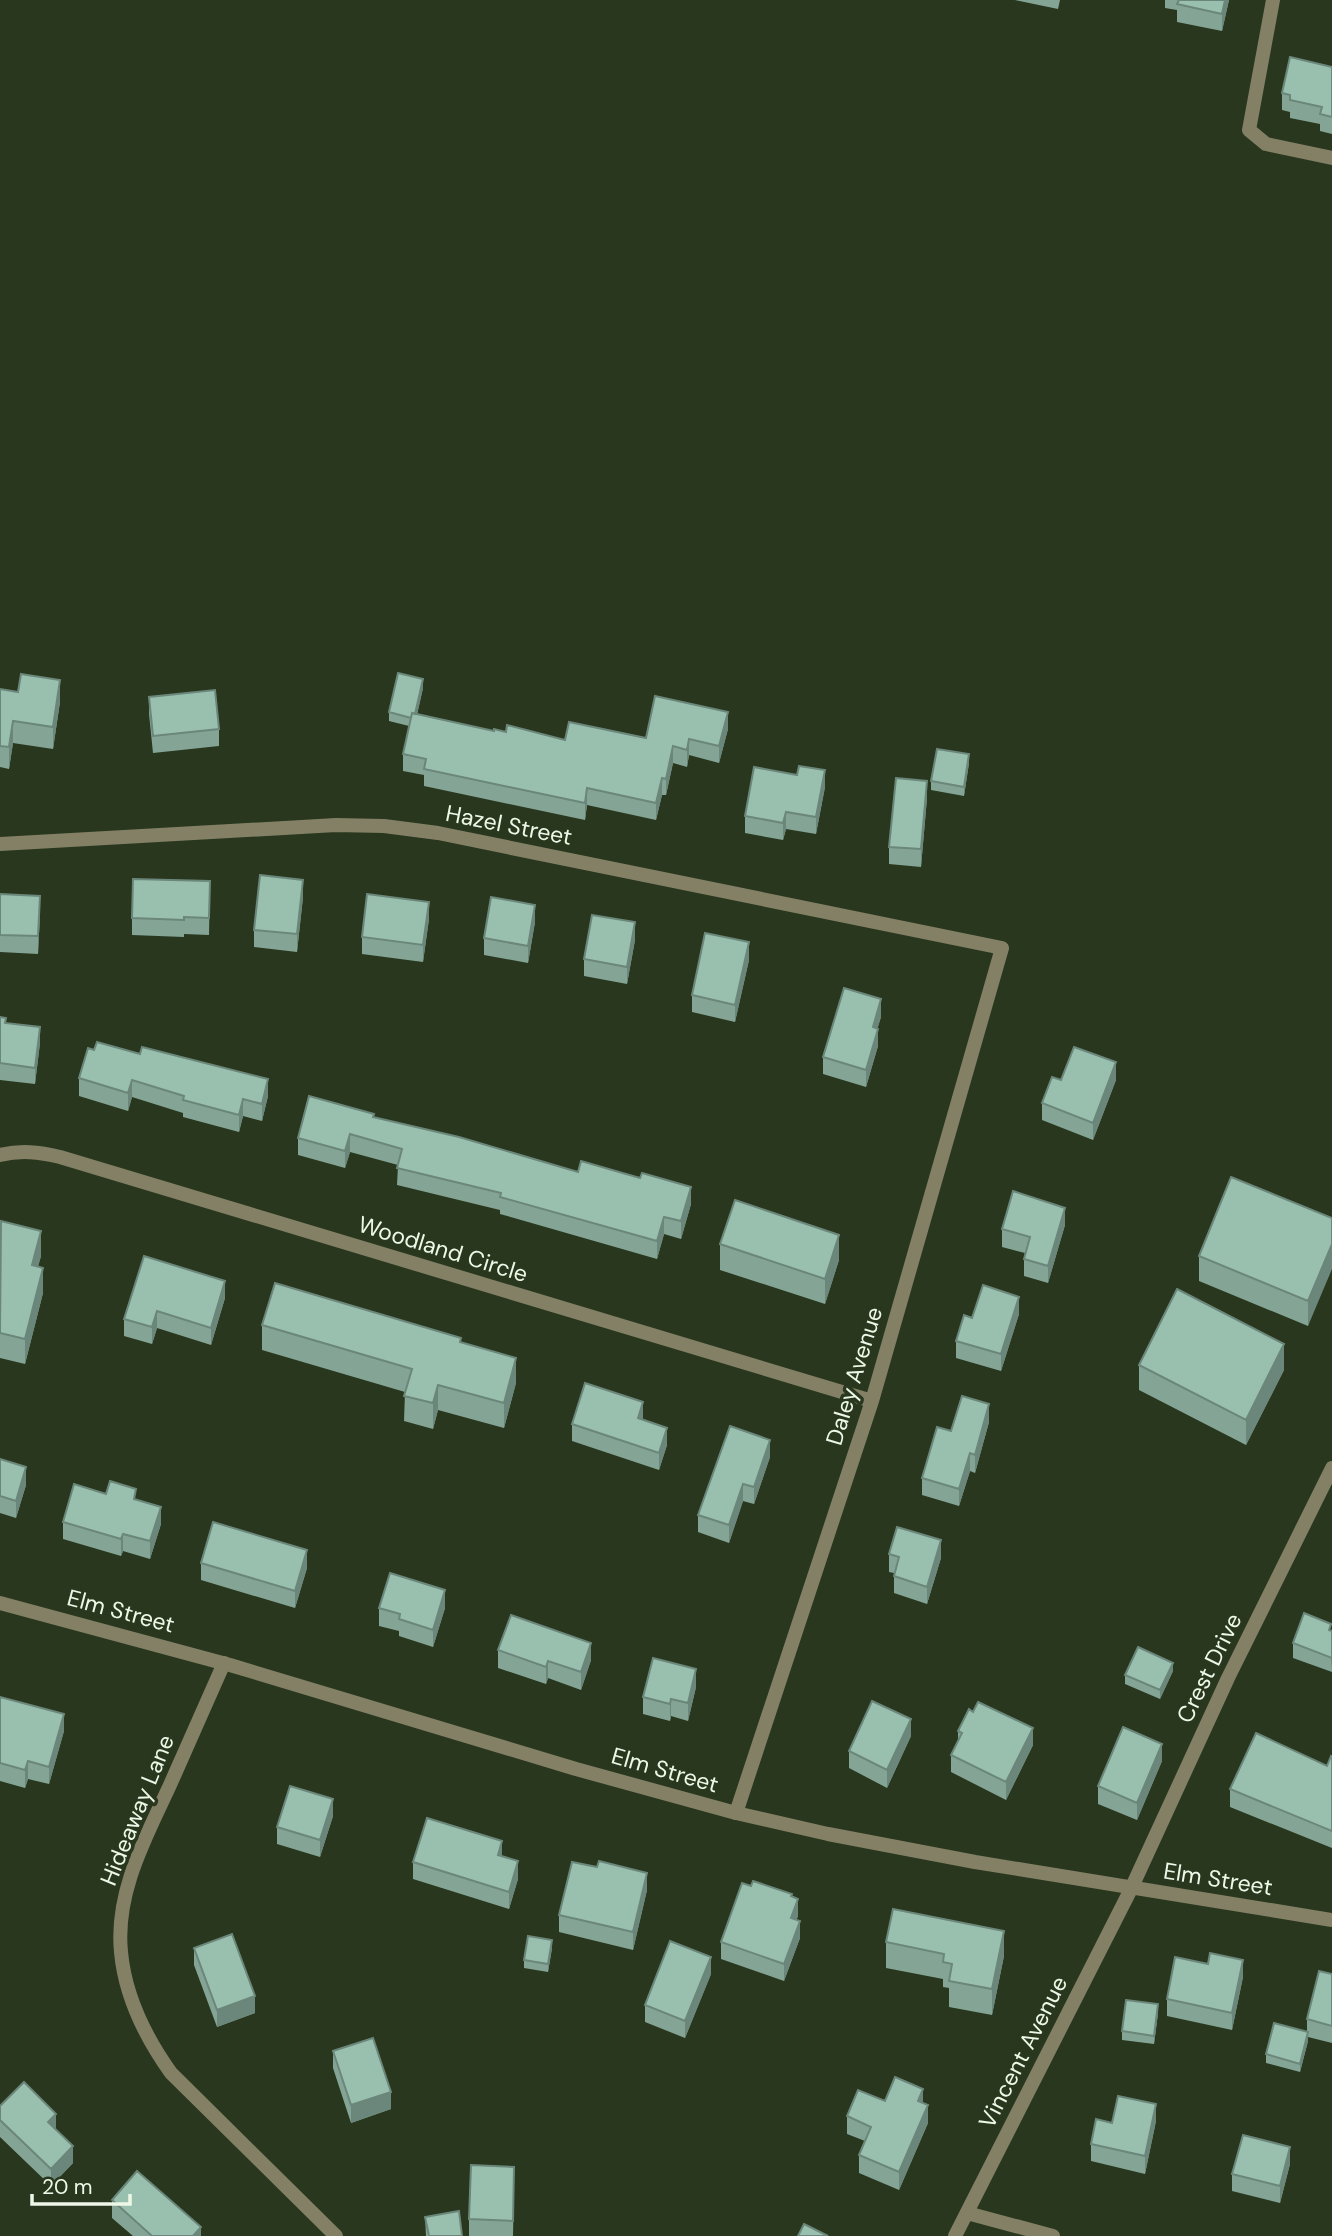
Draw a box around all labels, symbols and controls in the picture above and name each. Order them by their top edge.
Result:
street label: Hazel Street [443,798,575,852]
street label: Woodland Circle [355,1209,531,1289]
street label: Daley Avenue [819,1303,889,1449]
street label: Elm Street [64,1582,178,1640]
street label: Crest Drive [1170,1608,1248,1728]
street label: Hideaway Lane [93,1730,181,1890]
street label: Elm Street [608,1740,722,1800]
street label: Elm Street [1161,1856,1275,1902]
street label: Vincent Avenue [972,1971,1074,2133]
scale bar [32,2162,130,2206]
text: 20 m [42,2173,93,2201]

